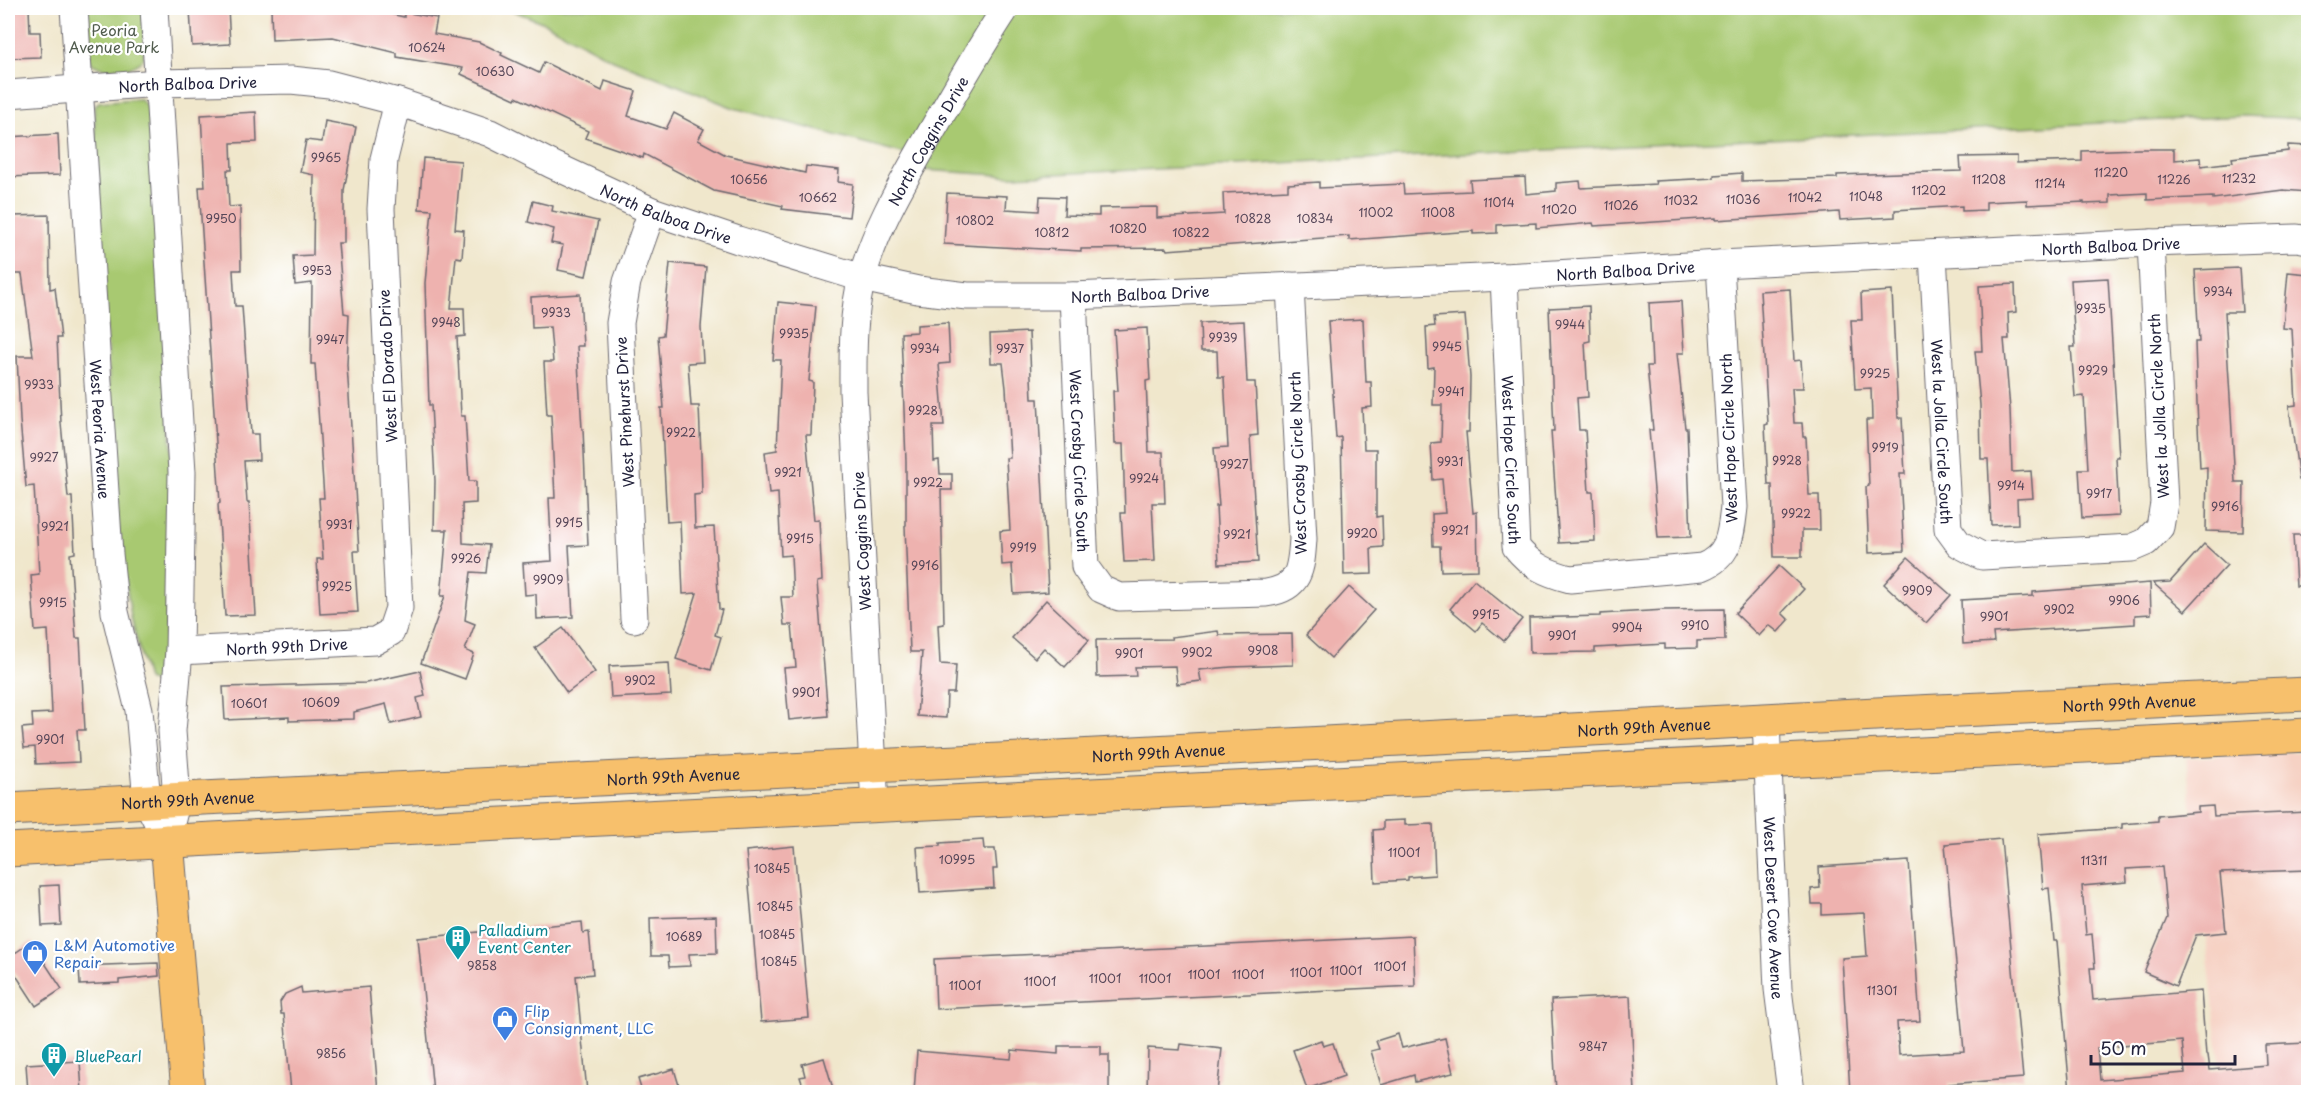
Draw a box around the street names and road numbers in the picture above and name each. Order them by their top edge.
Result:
street label: North Balboa Drive [117,69,257,97]
street label: North Coggins Drive [881,71,973,209]
street label: North Balboa Drive [597,177,735,249]
street label: North Balboa Drive [2041,231,2181,260]
street label: North Balboa Drive [1555,254,1695,285]
street label: North Balboa Drive [1070,278,1210,308]
street label: West El Dorado Drive [371,289,402,443]
street label: West la Jolla Circle North [2142,313,2174,499]
street label: West Pinehurst Drive [609,336,639,488]
street label: West la Jolla Circle South [1926,339,1959,525]
street label: West Hope Circle North [1714,353,1742,523]
street label: West Peoria Avenue [85,359,117,500]
street label: West Crosby Circle South [1065,369,1096,553]
street label: West Crosby Circle North [1282,371,1312,555]
street label: West Hope Circle South [1497,375,1527,545]
street label: West Coggins Drive [846,471,876,611]
street label: North 99th Drive [225,631,349,660]
street label: North 99th Avenue [2062,688,2197,717]
street label: North 99th Avenue [1576,711,1711,741]
street label: North 99th Avenue [1091,737,1226,767]
street label: North 99th Avenue [606,761,741,790]
street label: North 99th Avenue [120,784,255,814]
street label: West Desert Cove Avenue [1759,816,1791,1000]

